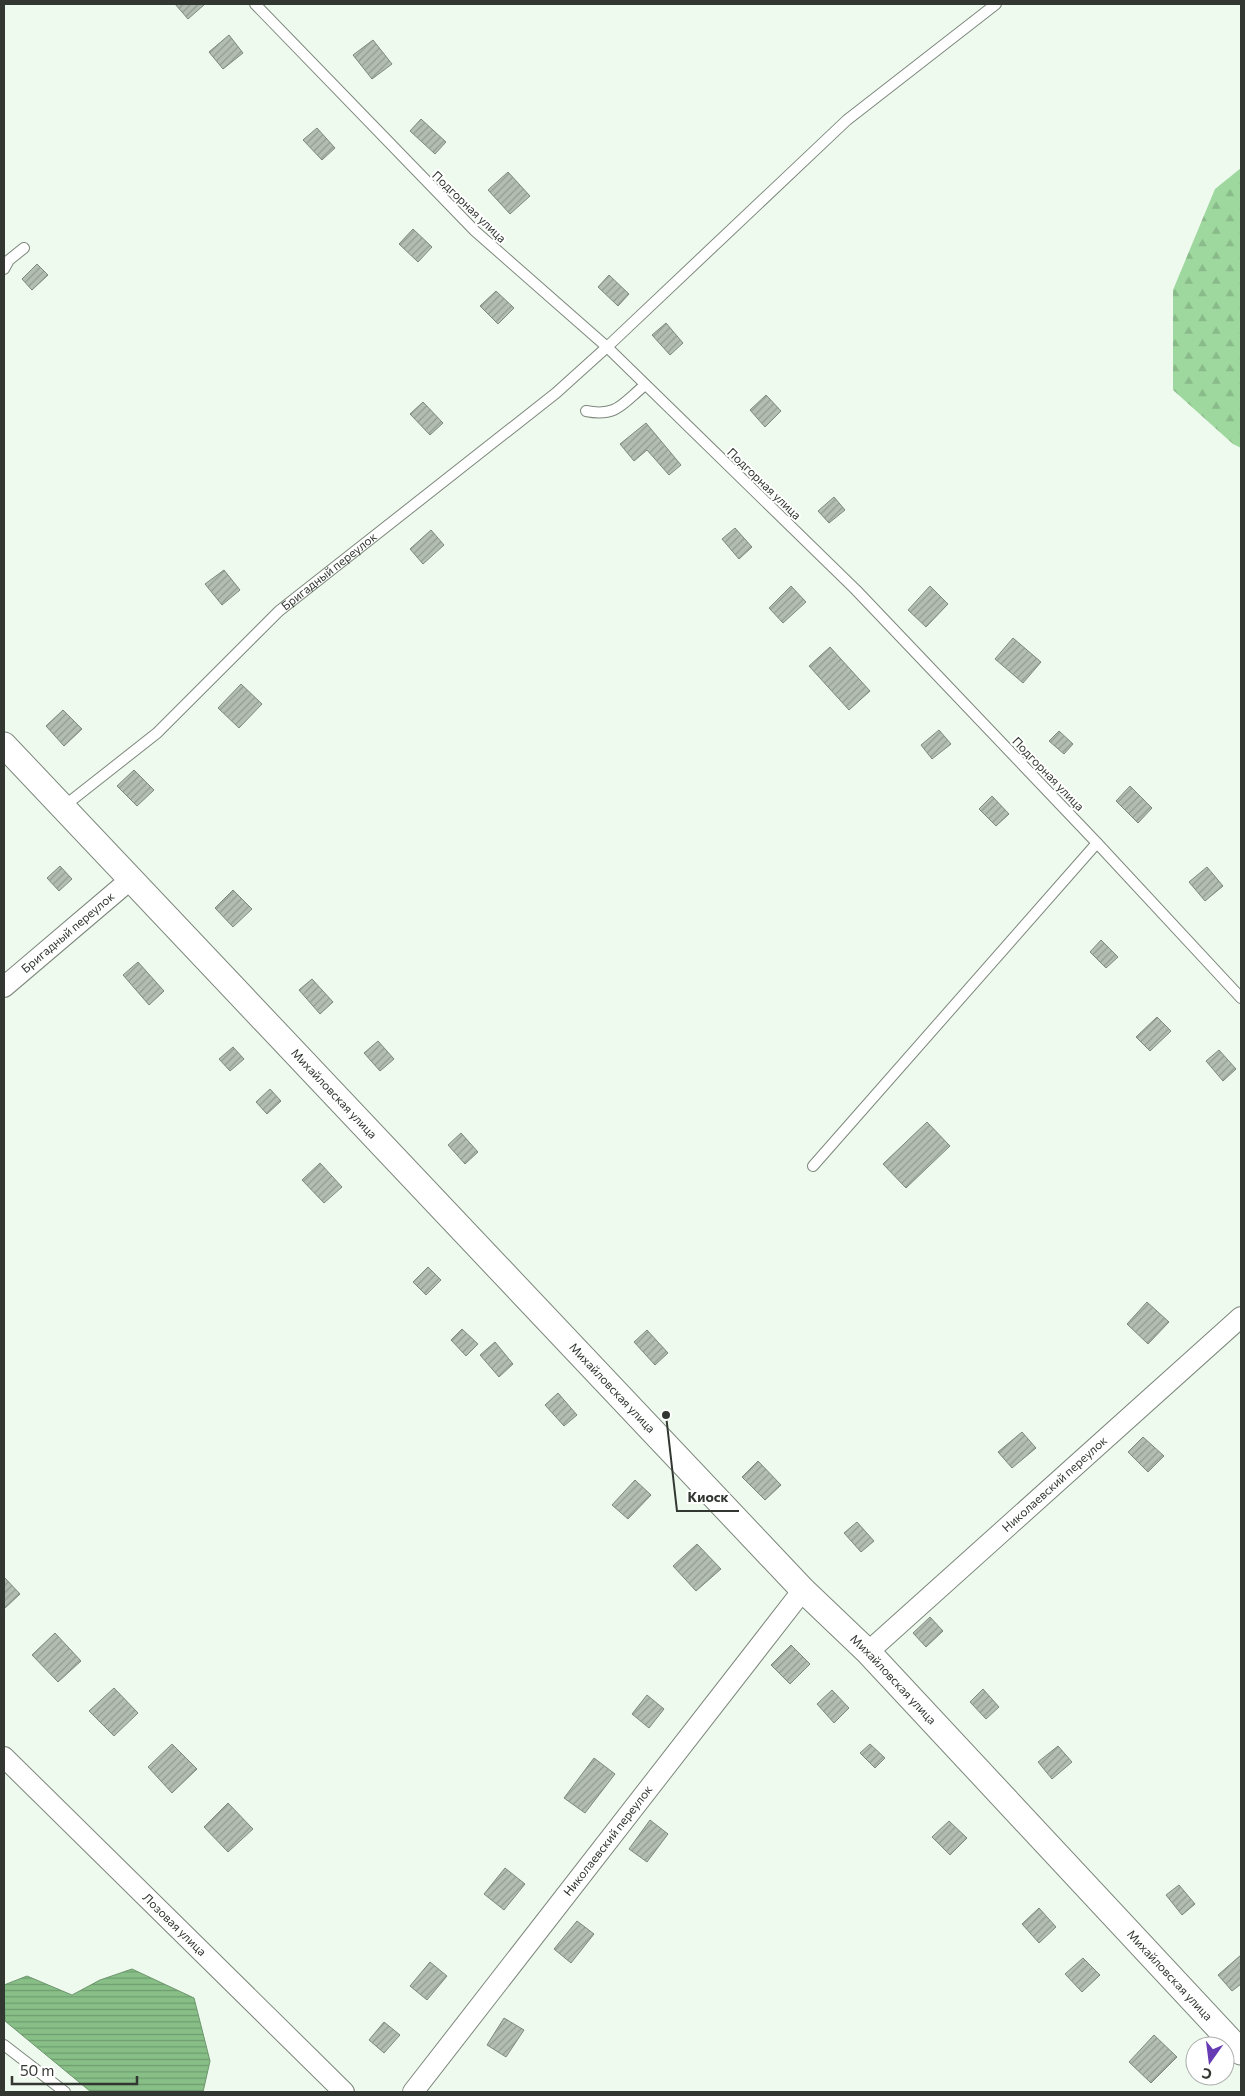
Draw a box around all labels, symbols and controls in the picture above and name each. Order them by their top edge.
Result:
street label: Подгорная улица [430,168,509,245]
street label: Подгорная улица [725,445,804,522]
street label: Бригадный переулок [278,529,379,613]
street label: Подгорная улица [1010,734,1087,813]
street label: Бригадный переулок [18,888,117,975]
street label: Михайловская улица [289,1045,380,1141]
street label: Михайловская улица [567,1340,659,1435]
street label: Николаевский переулок [999,1432,1110,1534]
callout: Киоск [677,1482,739,1511]
text: Киоск [687,1488,729,1505]
street label: Михайловская улица [848,1631,940,1727]
street label: Николаевский переулок [560,1782,655,1898]
street label: Лозовая улица [140,1890,210,1958]
street label: Михайловская улица [1125,1927,1216,2023]
north arrow [1185,2036,1235,2086]
scale bar [12,2054,138,2086]
text: 50 m [20,2061,54,2079]
text: С [1200,2065,1213,2084]

